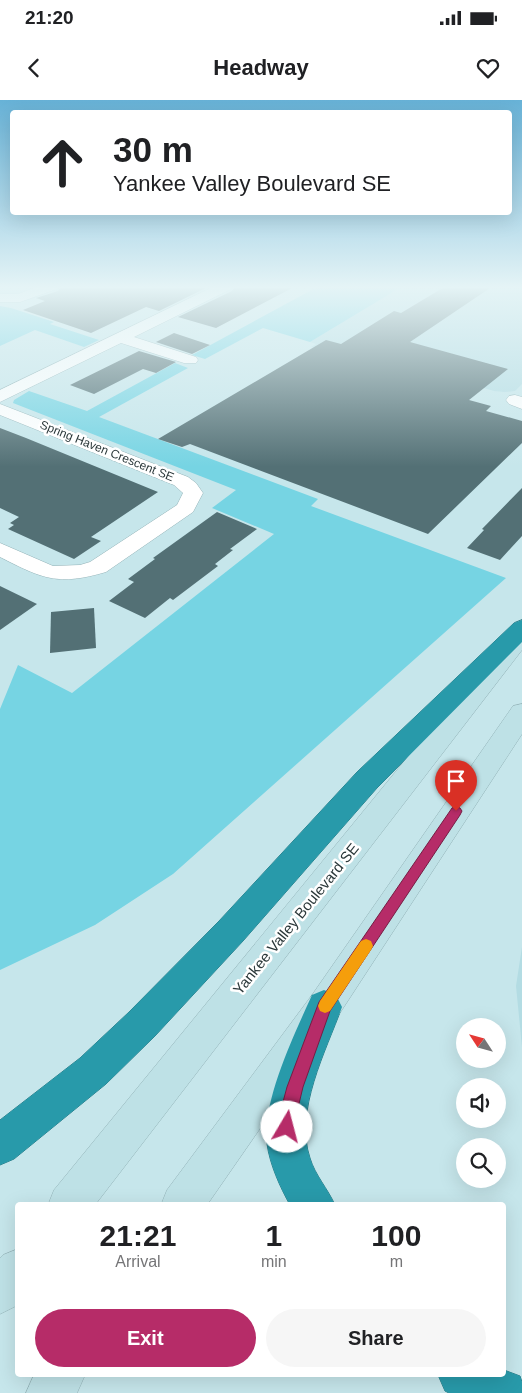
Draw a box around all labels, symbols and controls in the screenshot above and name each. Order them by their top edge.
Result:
text: 21:20 [25,7,74,28]
icon: back [20,54,48,82]
icon: heart [474,54,502,82]
text: Headway [213,55,309,80]
icon: ahead [30,130,95,195]
text: 30 m [113,130,193,169]
text: Yankee Valley Boulevard SE [113,171,391,196]
street label: Spring Haven Crescent SE [38,418,176,484]
pin [435,760,477,811]
icon: arrive [442,767,470,795]
street label: Yankee Valley Boulevard SE [229,840,362,998]
north arrow [456,1018,506,1068]
map controls [456,1018,506,1188]
button: sound [456,1078,506,1128]
position arrow [260,1100,312,1152]
button: search [456,1138,506,1188]
text: 21:21 [100,1219,176,1252]
text: 1 [265,1219,282,1252]
text: 100 [371,1219,421,1252]
text: Arrival [115,1253,161,1270]
text: min [261,1253,287,1270]
text: m [390,1253,403,1270]
button: Exit [35,1309,256,1367]
button: Share [266,1309,486,1367]

